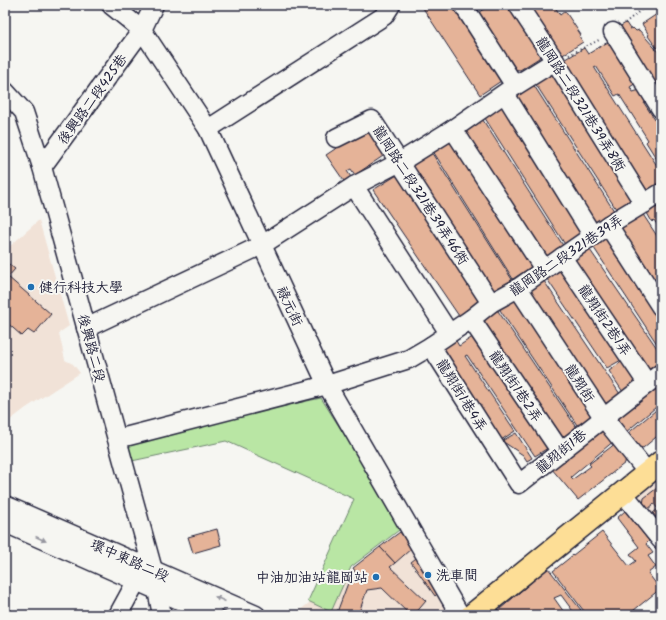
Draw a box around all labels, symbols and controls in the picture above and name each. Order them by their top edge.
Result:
street label: 龍岡路二段321巷39弄8衖 [530,33,631,176]
street label: 後興路二段425巷 [52,49,134,149]
street label: 龍岡路二段321巷39弄46衖 [367,121,474,270]
street label: 龍岡路二段321巷39弄 [505,209,628,302]
place label: 健行科技大學 [39,277,123,299]
street label: 龍翔街2巷1弄 [572,280,636,361]
marker: 健行科技大學 [26,282,36,292]
street label: 祿元街 [270,283,308,330]
street label: 後興路二段 [71,312,111,385]
street label: 龍翔街1巷2弄 [483,346,547,427]
street label: 龍翔街1巷4弄 [430,355,492,436]
street label: 龍翔街 [558,360,600,407]
street label: 龍翔街1巷 [531,424,593,479]
street label: 環中東路二段 [87,534,172,588]
one-way arrow [35,536,46,542]
place label: 洗車間 [436,565,478,587]
place label: 中油加油站龍岡站 [256,567,368,589]
marker: 洗車間 [423,570,433,580]
marker: 中油加油站龍岡站 [371,572,381,582]
one-way arrow [214,596,226,602]

